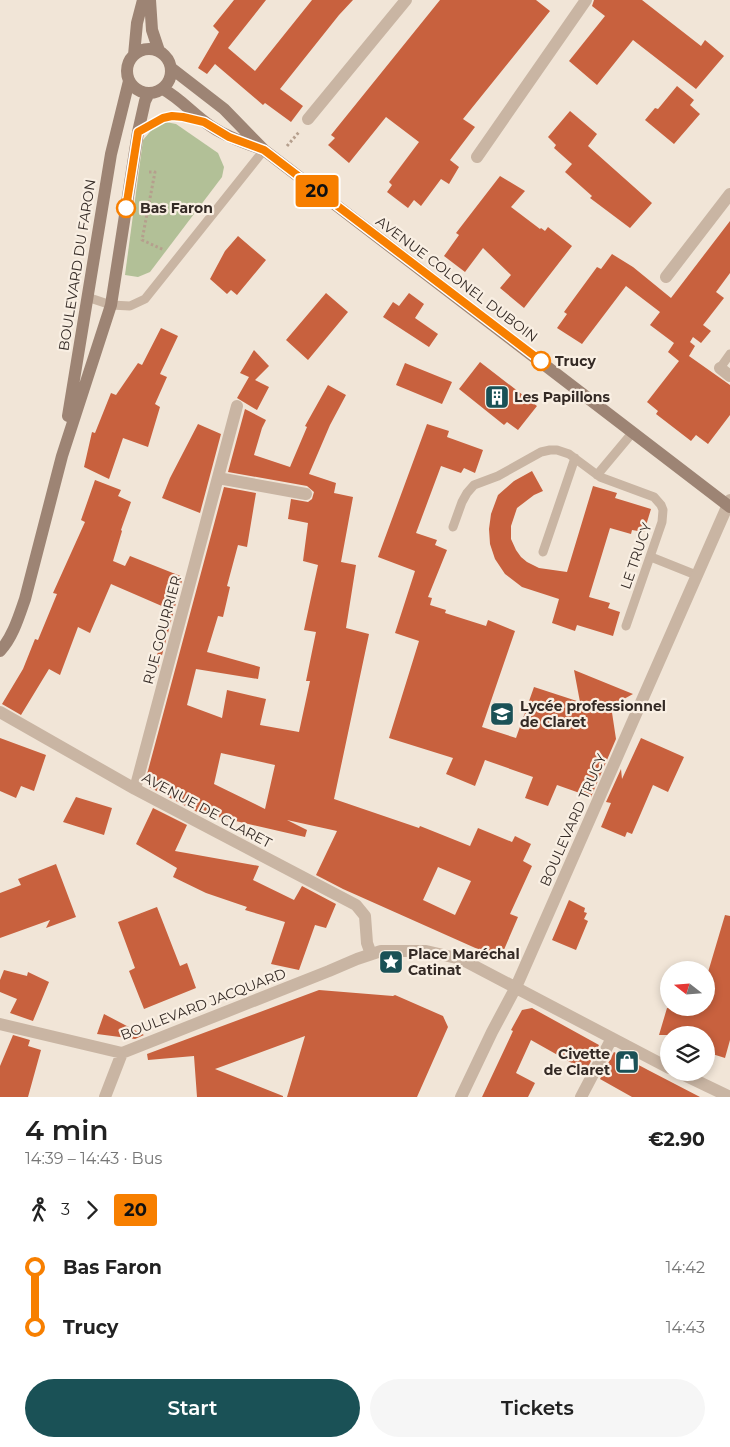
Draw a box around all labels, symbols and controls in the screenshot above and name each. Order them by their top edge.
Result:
line badge: 20 [294,175,340,207]
street label: BOULEVARD DU FARON [55,178,99,352]
text: 20 [306,180,328,202]
marker: Bas Faron [116,198,136,218]
place label: Bas Faron [140,199,213,217]
street label: AVENUE COLONEL DUBOIN [372,212,542,346]
marker: Trucy [531,351,551,371]
place label: Trucy [555,352,596,370]
building icon: Les Papillons [484,384,510,410]
place label: Les Papillons [514,388,610,406]
street label: LE TRUCY [616,520,656,592]
street label: RUE GOURRIER [139,574,185,686]
place label: Lycée professionnel de Claret [520,697,666,731]
school or university icon: Lycée professionnel de Claret [489,701,515,727]
street label: BOULEVARD TRUCY [536,751,610,889]
street label: AVENUE DE CLARET [139,768,275,852]
place label: Place Maréchal Catinat [408,945,520,979]
place icon: Place Maréchal Catinat [378,949,404,975]
north arrow [660,961,715,1016]
map controls [660,961,715,1081]
street label: BOULEVARD JACQUARD [118,964,288,1044]
button: layers [660,1026,715,1081]
place label: Civette de Claret [544,1045,610,1079]
shop icon: Civette de Claret [614,1049,640,1075]
text: 4 min [25,1113,109,1147]
text: €2.90 [648,1128,705,1151]
text: 14:39 – 14:43 · Bus [25,1149,162,1168]
icon: walk [25,1196,53,1224]
icon: forward [78,1196,106,1224]
text: 20 [124,1199,147,1221]
text: 3 [61,1200,70,1219]
text: Bas Faron [63,1256,162,1279]
text: 14:42 [666,1258,705,1277]
text: Trucy [63,1316,118,1339]
text: 14:43 [666,1318,705,1337]
button: Start [25,1379,360,1437]
button: Tickets [370,1379,705,1437]

